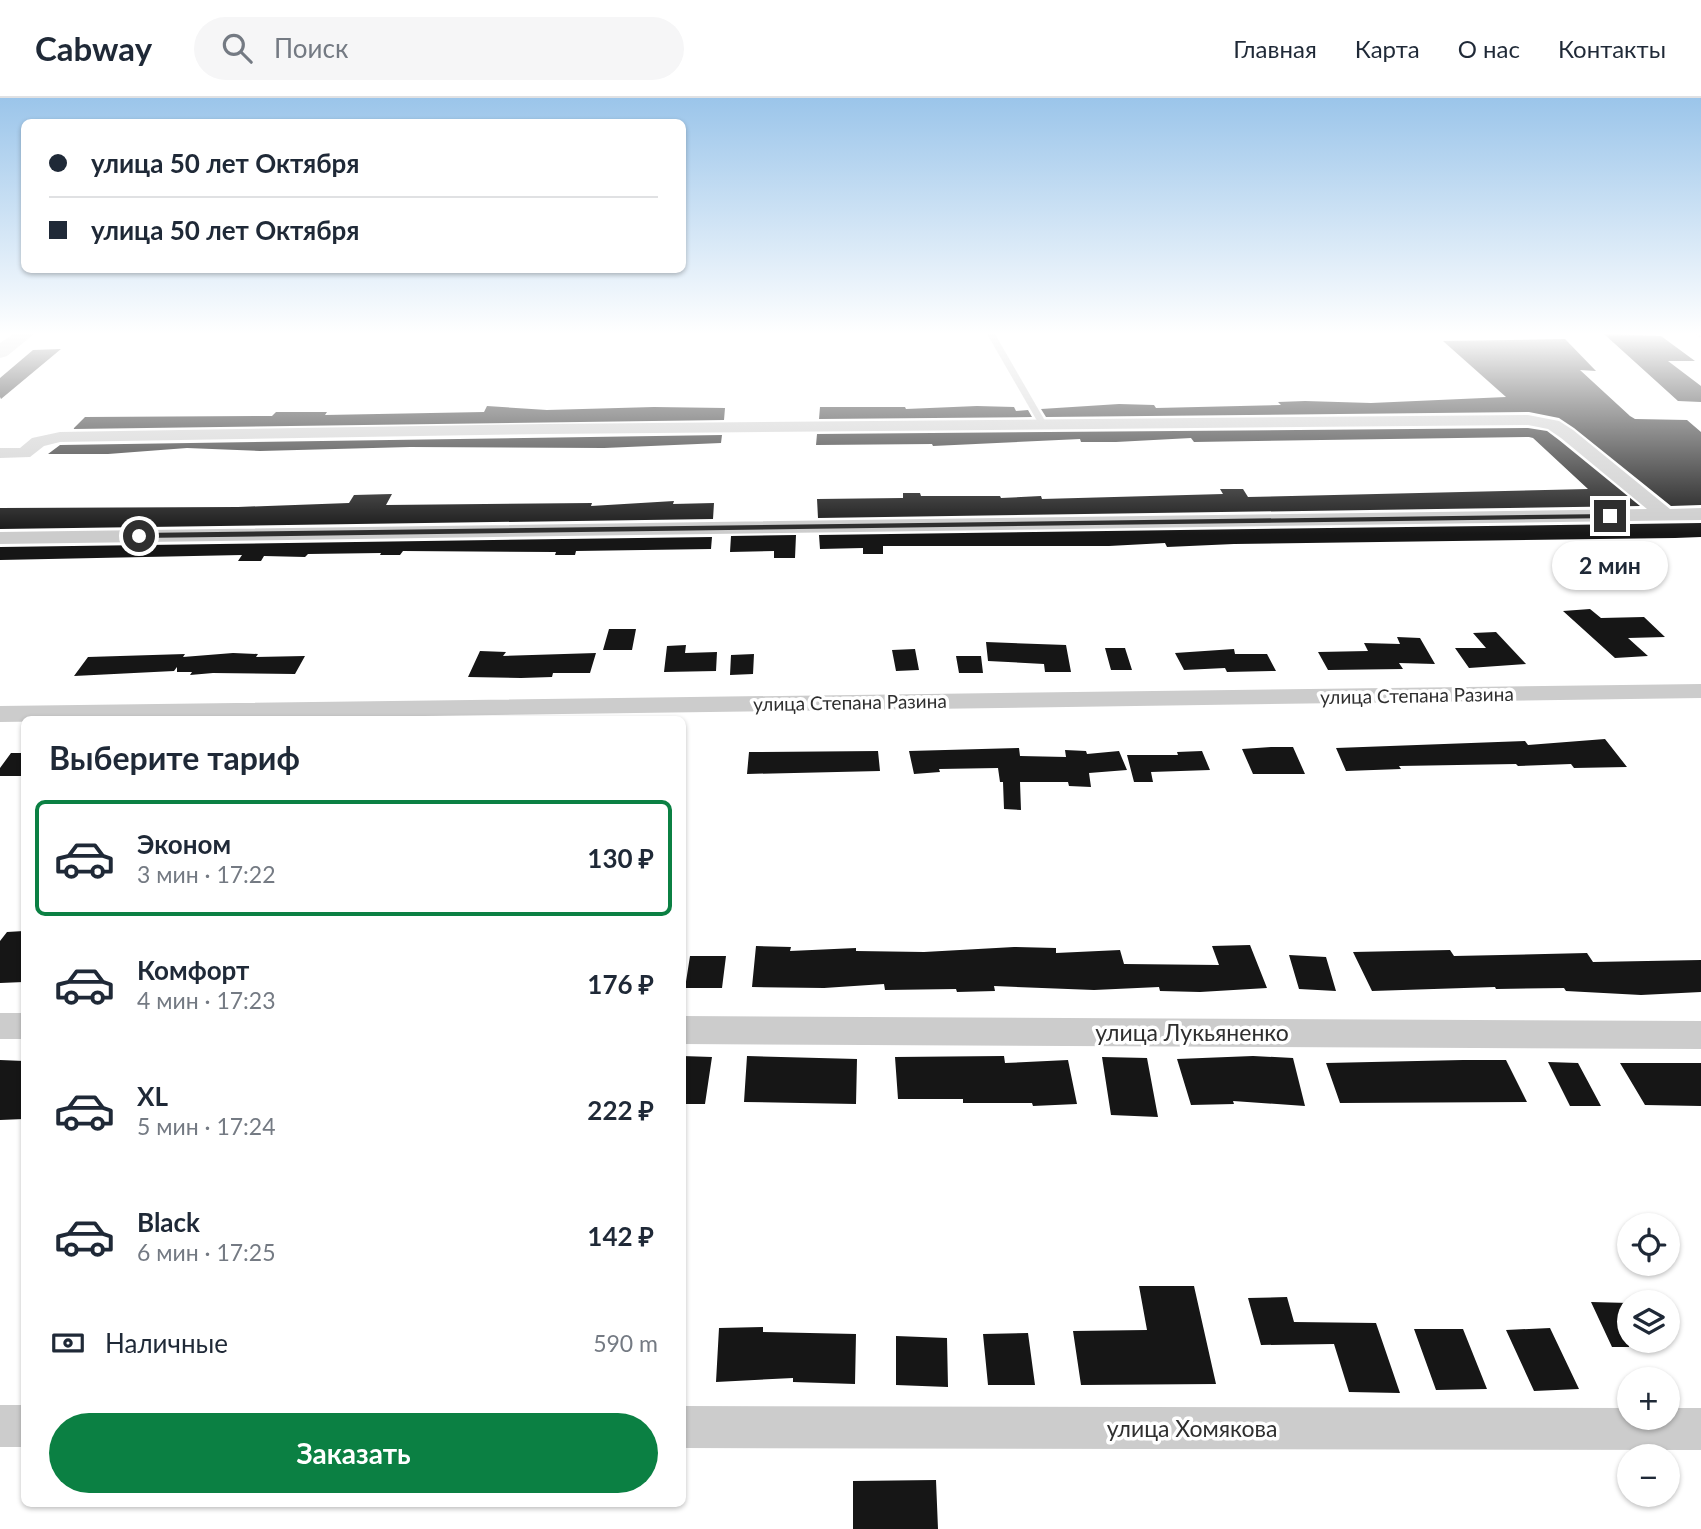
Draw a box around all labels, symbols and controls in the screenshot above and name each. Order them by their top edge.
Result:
search box [194,17,684,80]
text: Cabway [35,28,152,68]
icon: search [218,29,256,67]
text: Поиск [274,32,348,64]
text: Главная [1233,34,1317,63]
text: Карта [1355,34,1420,63]
text: О нас [1458,34,1520,63]
text: Контакты [1558,34,1666,63]
text: улица 50 лет Октября [91,147,359,179]
text: улица 50 лет Октября [91,214,359,246]
route end [1594,500,1626,532]
route start [123,520,155,552]
callout: 2 мин [1552,540,1668,590]
text: 2 мин [1579,551,1641,579]
street label: улица Степана Разина [1320,682,1514,708]
street label: улица Степана Разина [753,689,947,715]
text: Выберите тариф [49,738,300,777]
icon: car [53,827,116,890]
text: Эконом [137,828,231,860]
text: 130 ₽ [587,842,654,874]
text: 3 мин · 17:22 [137,860,276,888]
icon: car [53,953,116,1016]
text: Комфорт [137,954,249,986]
text: 176 ₽ [587,968,654,1000]
text: 4 мин · 17:23 [137,986,276,1014]
street label: улица Лукьяненко [1095,1018,1289,1046]
icon: car [53,1079,116,1142]
text: XL [137,1080,168,1112]
text: 222 ₽ [587,1094,654,1126]
text: 5 мин · 17:24 [137,1112,276,1140]
icon: car [53,1205,116,1268]
text: Black [137,1206,200,1238]
map controls [1617,1213,1680,1507]
button: locate [1617,1213,1680,1276]
text: 142 ₽ [587,1220,654,1252]
text: 6 мин · 17:25 [137,1238,276,1266]
button: layers [1617,1290,1680,1353]
icon: cash [49,1324,87,1362]
text: Наличные [105,1327,228,1359]
text: 590 m [593,1329,658,1357]
button: + [1617,1367,1680,1430]
button: Заказать [49,1413,658,1493]
street label: улица Хомякова [1107,1414,1277,1442]
button: − [1617,1444,1680,1507]

